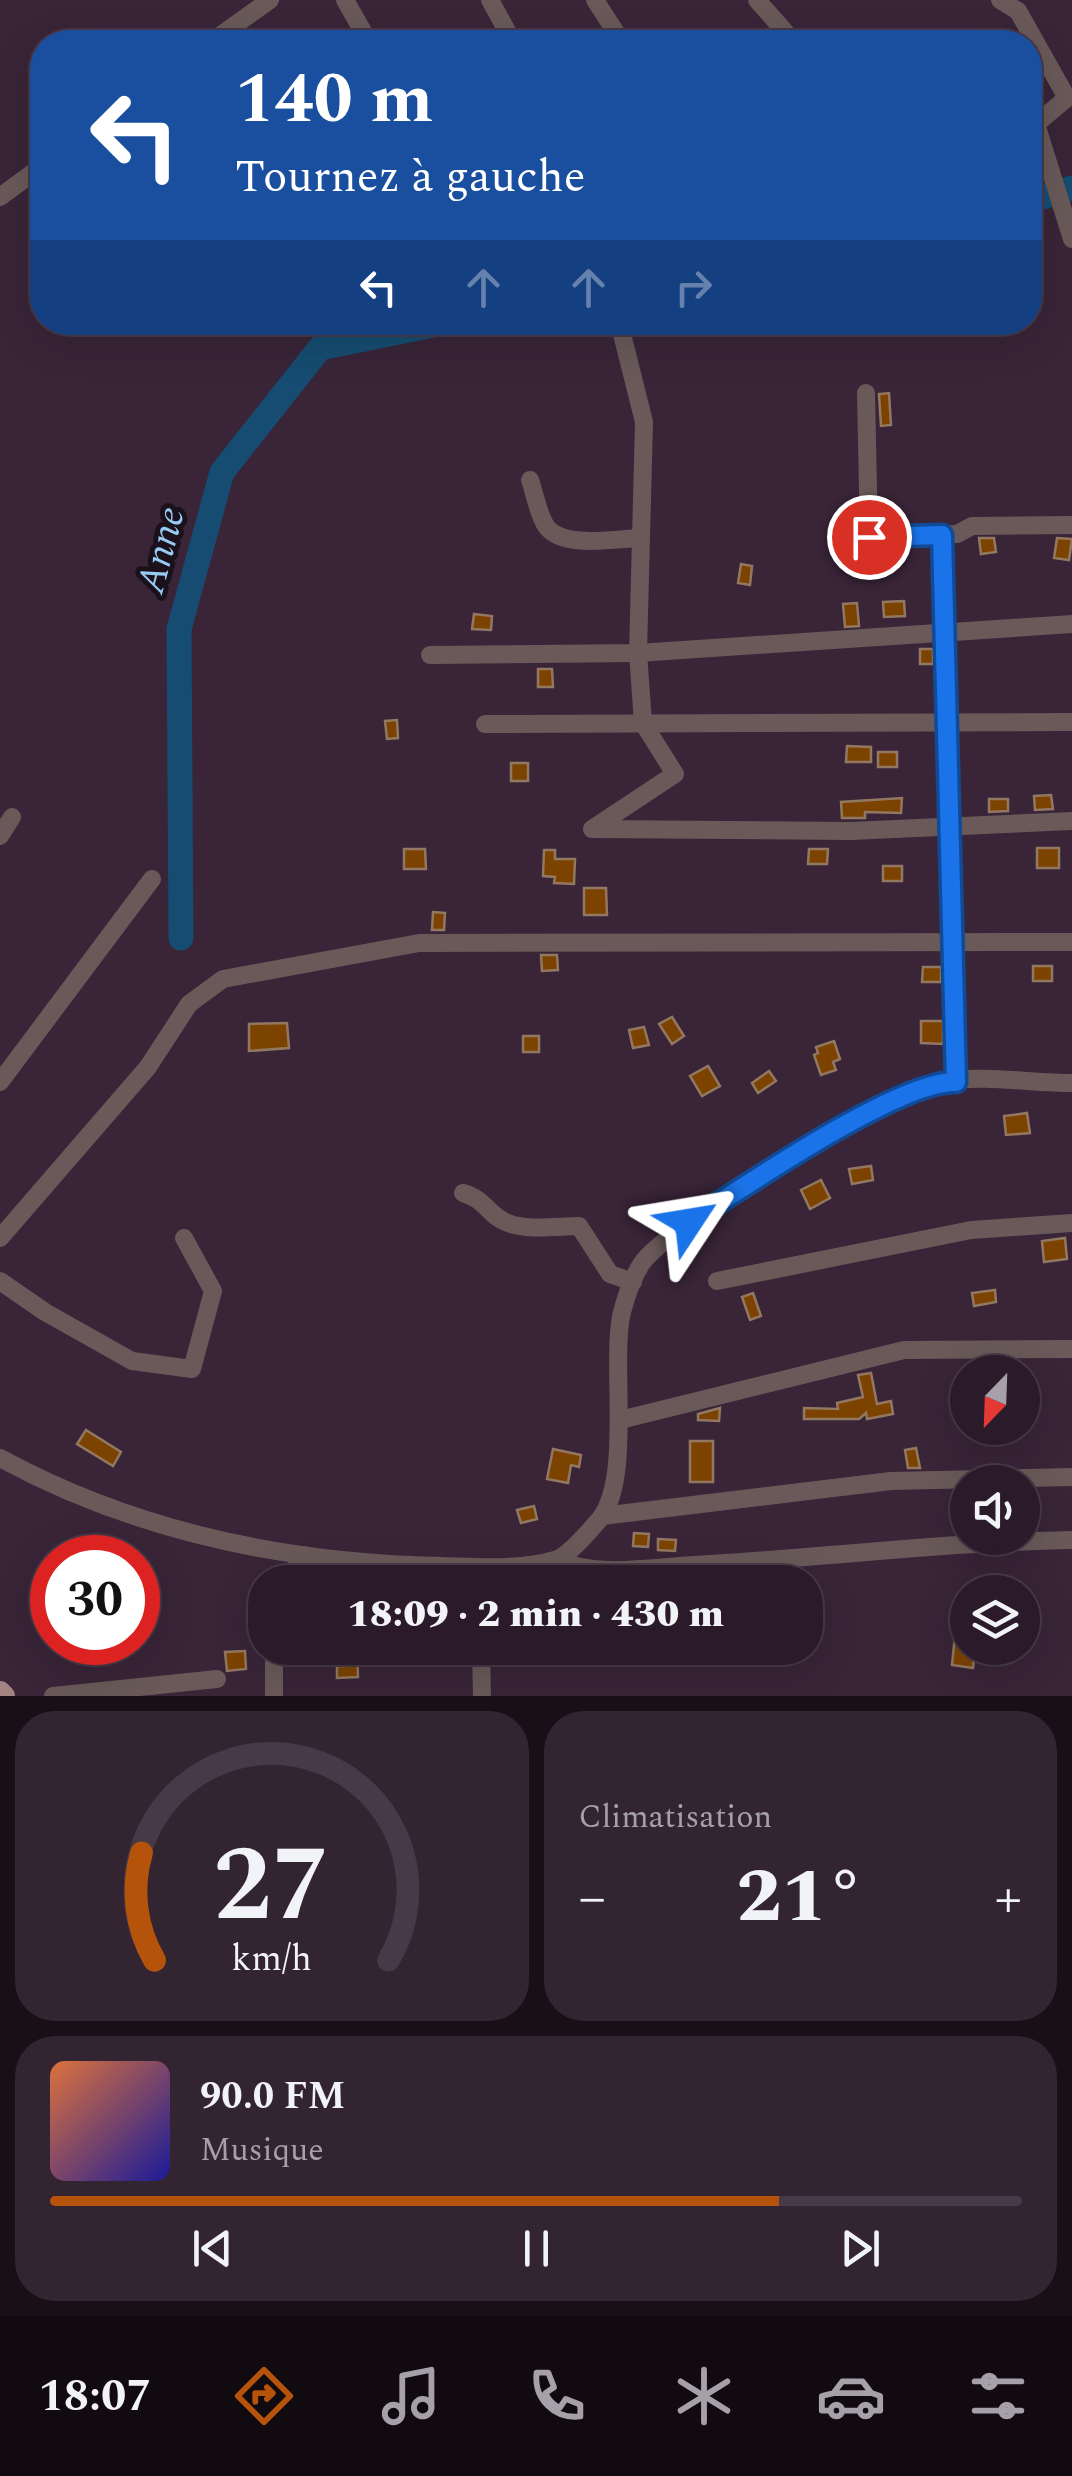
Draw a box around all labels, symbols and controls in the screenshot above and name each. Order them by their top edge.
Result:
text: 140 m [235,47,433,153]
icon: left [70,70,200,200]
text: Tournez à gauche [235,143,586,212]
icon: left [351,260,406,315]
icon: ahead [456,260,511,315]
icon: ahead [561,260,616,315]
icon: right [666,260,721,315]
pin [827,495,912,580]
water label: Anne [121,500,203,601]
icon: arrive [842,510,897,565]
position arrow [637,1170,741,1274]
north arrow [950,1355,1040,1445]
map controls [950,1355,1040,1665]
button: sound [950,1465,1040,1555]
speed limit sign: 30 [30,1535,160,1665]
button: layers [950,1575,1040,1665]
text: 18:09 · 2 min · 430 m [347,1586,724,1644]
text: Climatisation [579,1793,772,1842]
text: 27 [213,1808,330,1966]
text: 21° [736,1841,864,1955]
text: − [579,1857,606,1940]
text: + [994,1857,1022,1940]
text: km/h [232,1932,312,1987]
text: 90.0 FM [200,2068,345,2126]
text: Musique [200,2126,324,2175]
icon: previous [185,2221,240,2276]
icon: pause [509,2221,564,2276]
icon: next [833,2221,888,2276]
icon: directions [229,2361,299,2431]
icon: music [376,2361,446,2431]
icon: phone [522,2361,592,2431]
icon: climate [669,2361,739,2431]
icon: car [816,2361,886,2431]
icon: filters [963,2361,1033,2431]
text: 18:07 [38,2362,152,2431]

